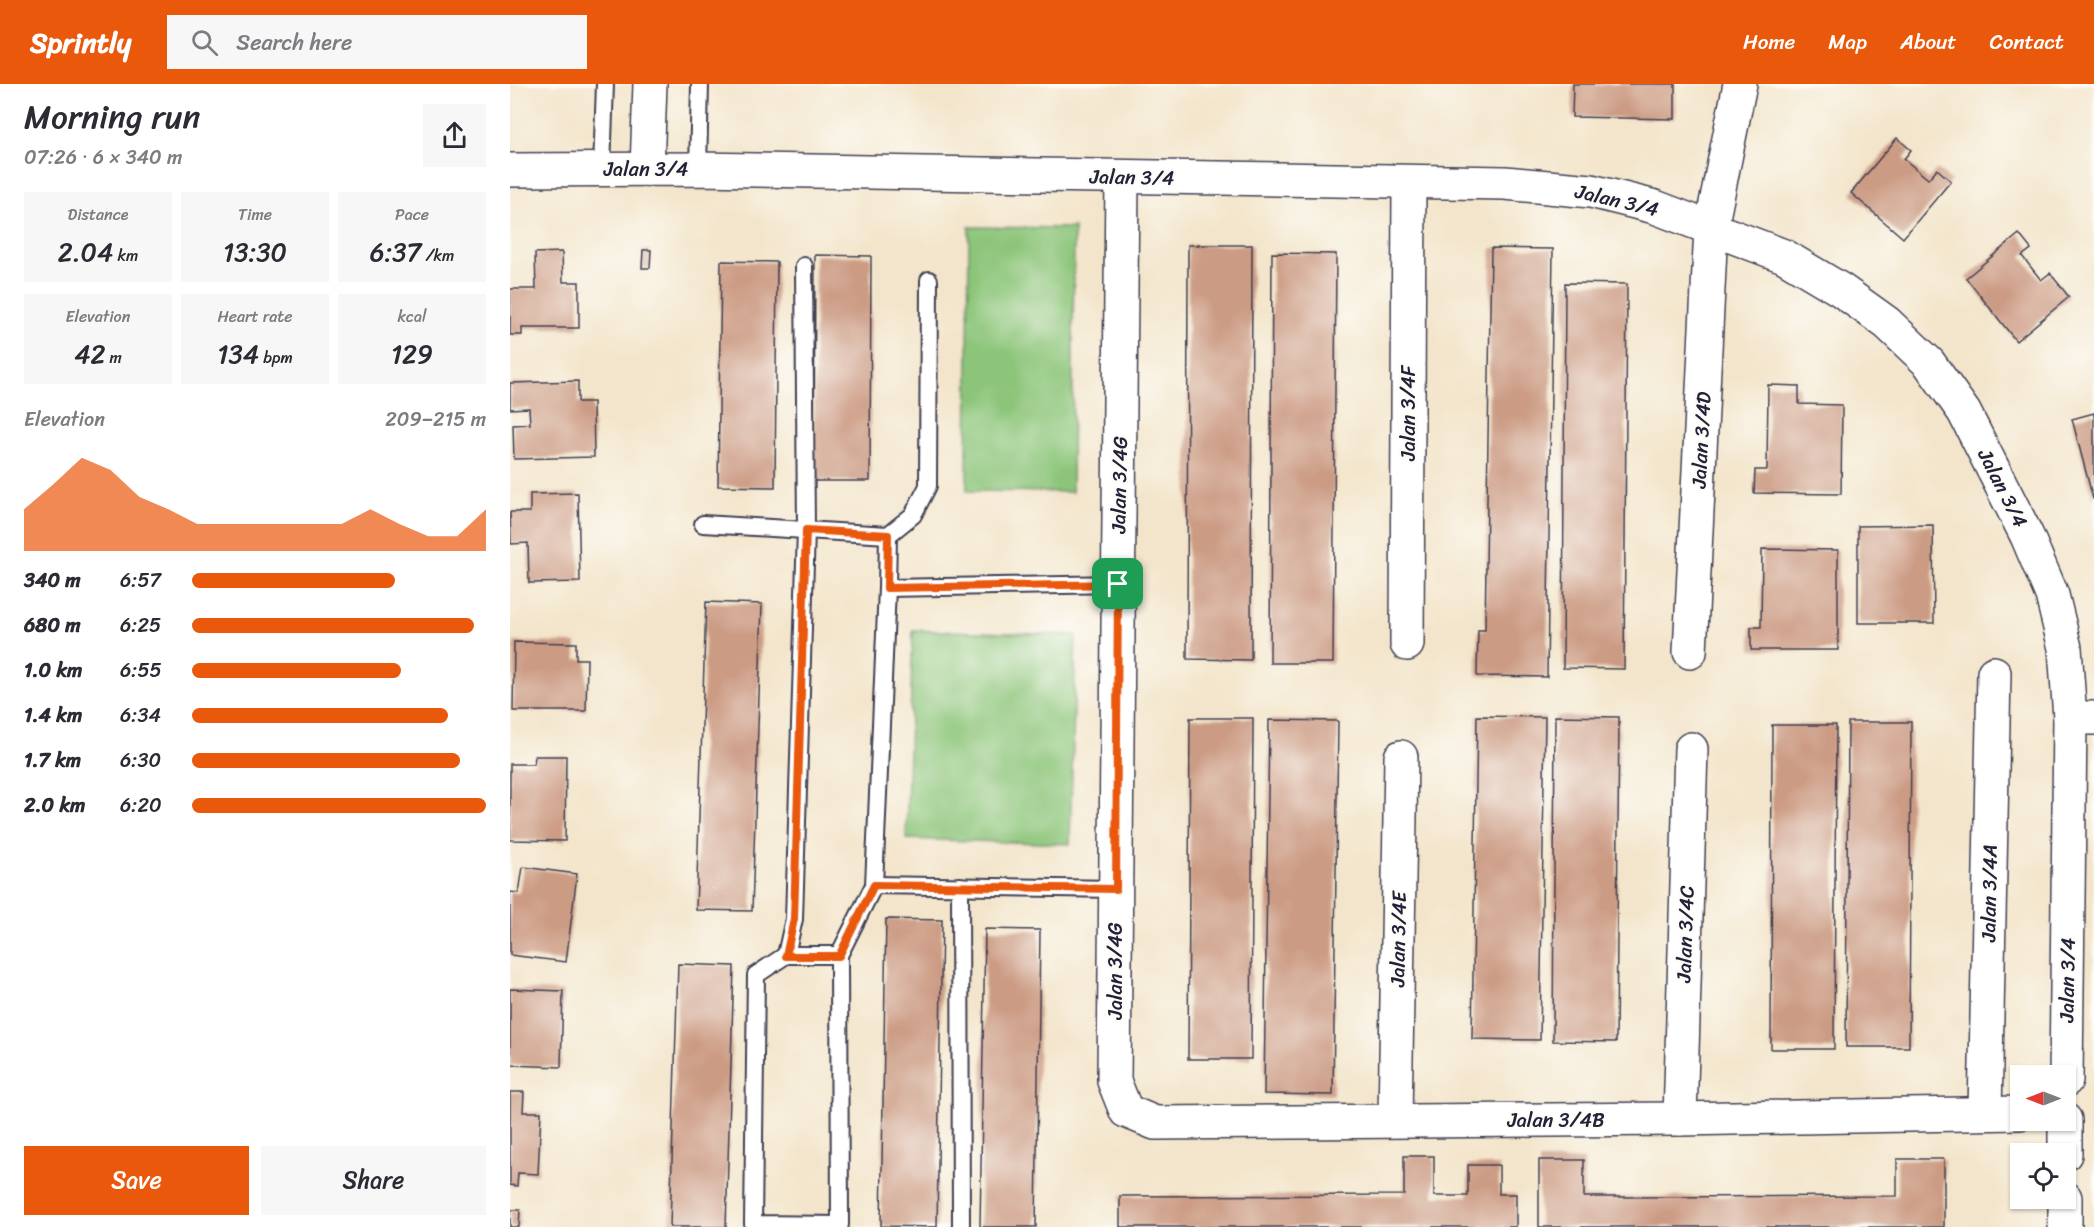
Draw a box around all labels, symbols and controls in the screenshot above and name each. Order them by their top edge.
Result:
search box [167,15,587,69]
text: Sprintly [30,18,131,67]
text: Search here [236,23,352,62]
text: Home [1743,23,1795,61]
text: Map [1828,23,1867,61]
text: About [1900,23,1957,61]
text: Contact [1990,23,2064,61]
icon: search [188,26,221,59]
text: Morning run [24,88,200,146]
button: share [423,104,486,167]
text: 07:26 · 6 × 340 m [24,140,182,175]
street label: Jalan 3/4 [603,152,688,187]
street label: Jalan 3/4 [1088,159,1175,196]
street label: Jalan 3/4 [1571,174,1662,227]
text: Distance [68,200,128,229]
text: Time [238,200,272,229]
text: Pace [395,200,429,229]
text: 2.04 [58,229,113,275]
text: 13:30 [223,229,287,275]
text: 6:37 [370,229,421,275]
text: km [113,241,138,270]
text: /km [421,241,454,270]
text: Elevation [66,302,130,331]
text: Heart rate [217,302,293,331]
text: kcal [397,302,427,331]
text: 42 [74,331,105,377]
text: 134 [217,331,259,377]
text: 129 [391,331,433,377]
text: m [105,343,122,372]
text: bpm [259,343,293,372]
street label: Jalan 3/4F [1391,364,1426,462]
street label: Jalan 3/4D [1681,391,1722,490]
text: Elevation [24,402,105,437]
text: 209–215 m [385,402,486,437]
street label: Jalan 3/4G [1101,436,1138,535]
street label: Jalan 3/4 [1967,442,2037,534]
pin [1092,558,1143,609]
text: 340 m [24,563,81,598]
text: 6:57 [120,563,161,598]
icon: arrive [1101,567,1134,600]
text: 680 m [24,608,81,643]
text: 6:25 [120,608,161,643]
text: 1.0 km [24,653,82,688]
text: 6:55 [120,653,162,688]
text: 1.4 km [24,698,82,733]
text: 6:34 [120,698,161,733]
text: 1.7 km [24,743,81,778]
text: 6:30 [120,743,161,778]
text: 2.0 km [24,788,85,823]
text: 6:20 [120,788,162,823]
street label: Jalan 3/4A [1971,844,2008,943]
street label: Jalan 3/4C [1666,884,1705,984]
street label: Jalan 3/4E [1380,889,1417,988]
street label: Jalan 3/4G [1098,922,1133,1021]
street label: Jalan 3/4 [2049,937,2086,1024]
north arrow [2010,1065,2076,1131]
map controls [2010,1065,2076,1209]
street label: Jalan 3/4B [1506,1103,1605,1138]
button: locate [2010,1143,2076,1209]
button: Save [24,1146,249,1215]
button: Share [261,1146,486,1215]

